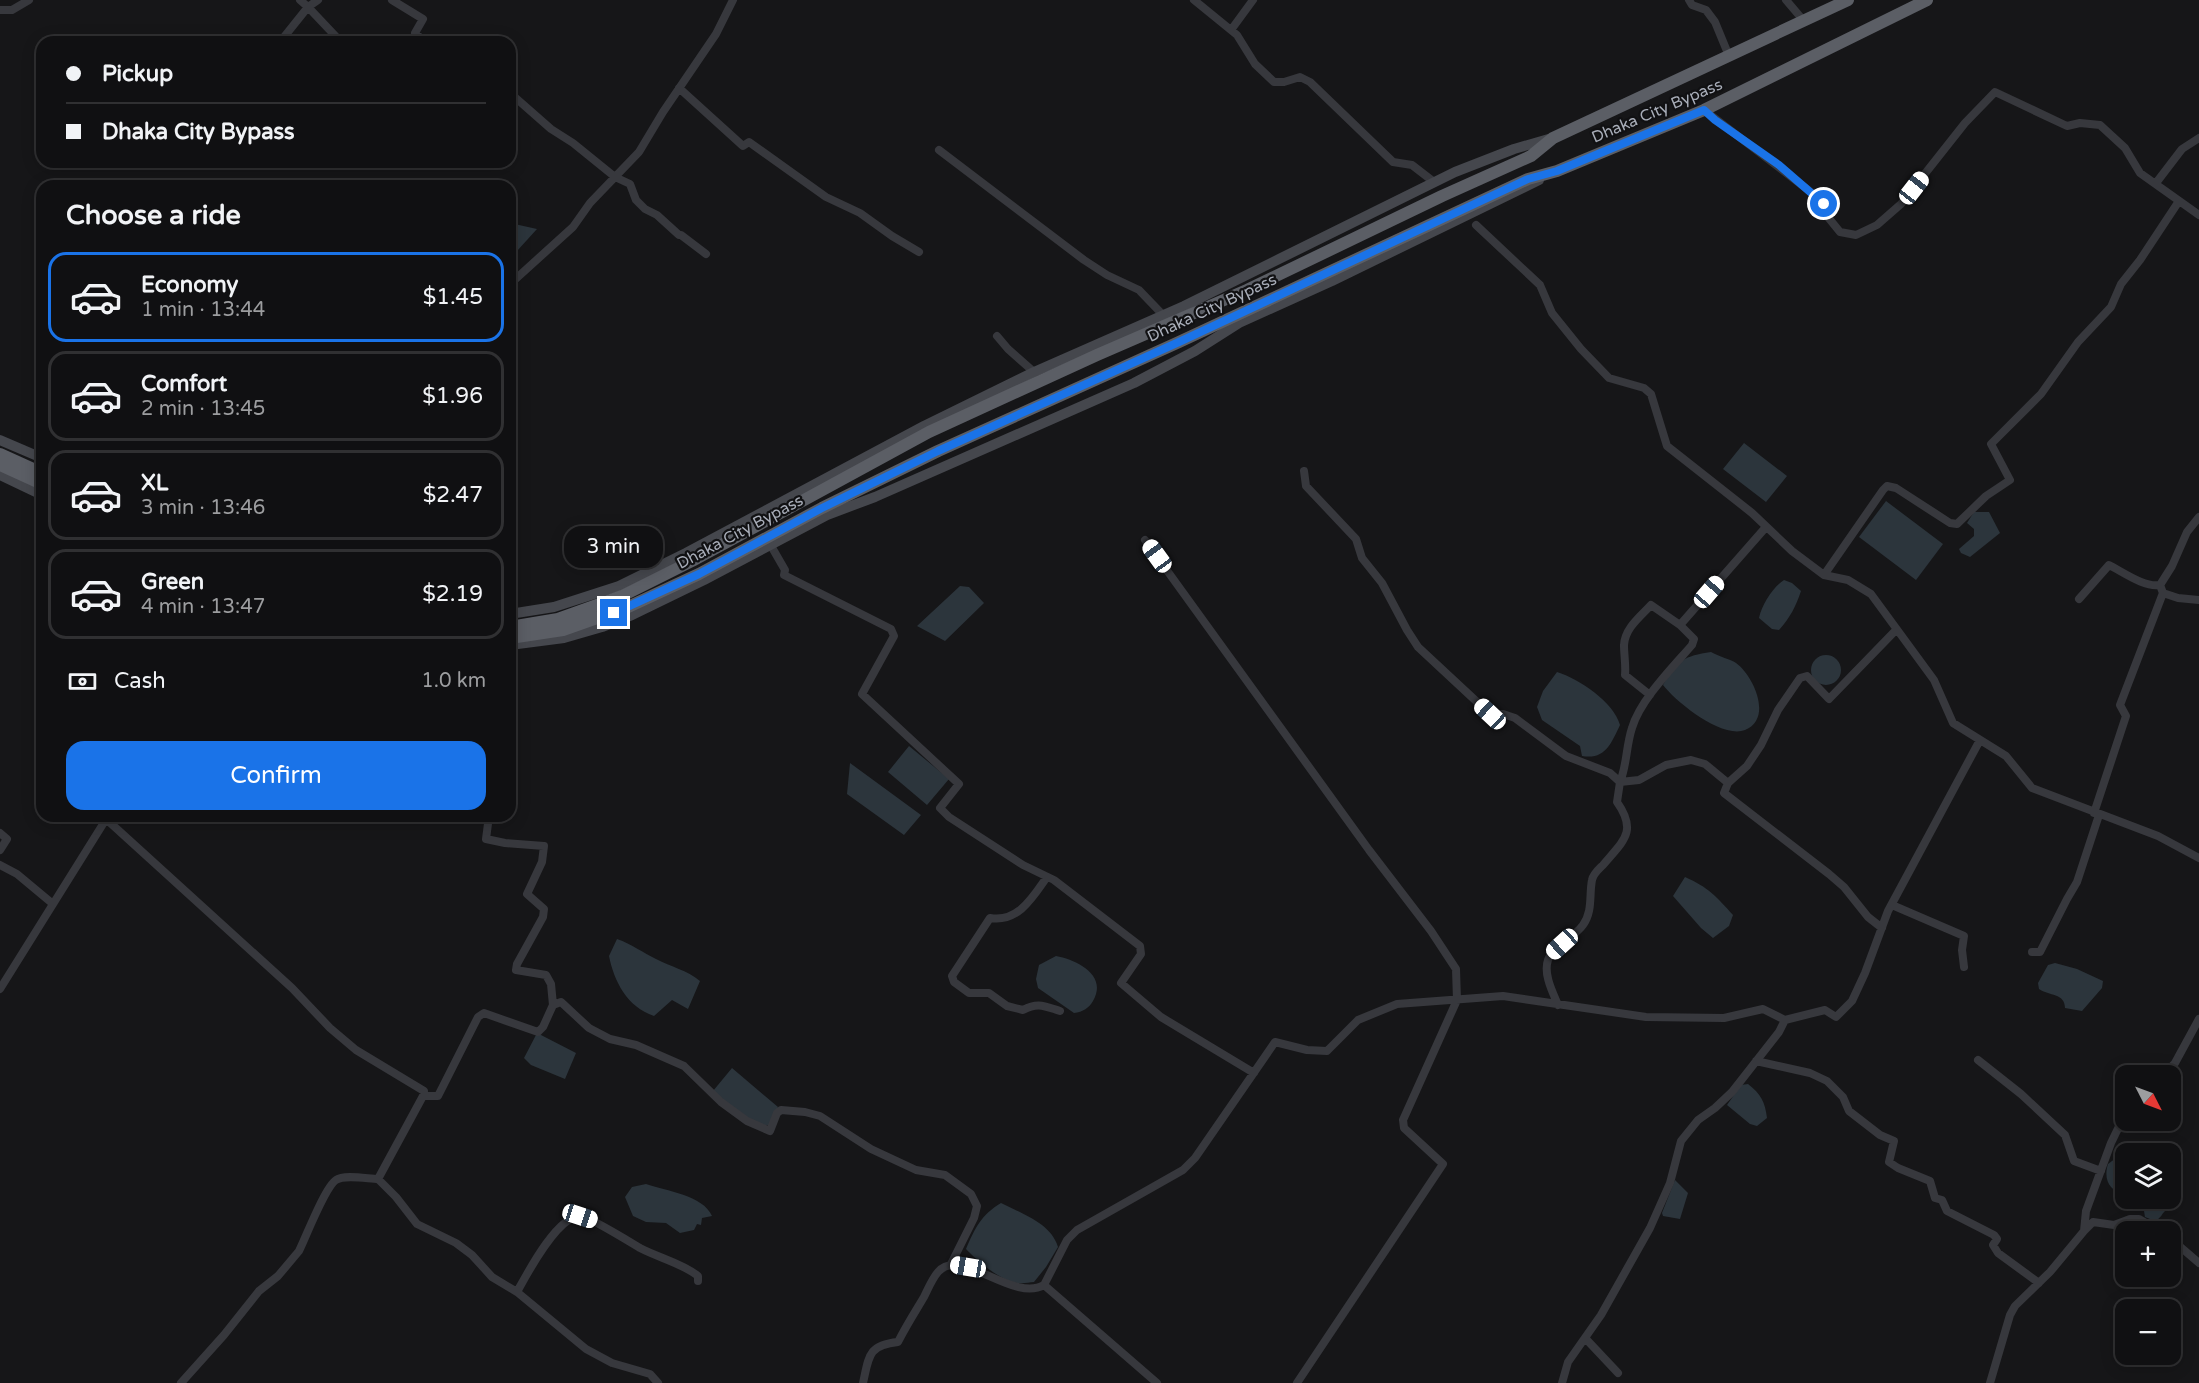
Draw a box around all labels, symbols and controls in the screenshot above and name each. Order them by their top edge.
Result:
text: Pickup [102,61,173,87]
street label: Dhaka City Bypass [1589,74,1725,148]
text: Dhaka City Bypass [102,119,295,145]
car [1896,168,1932,208]
route start [1810,190,1837,217]
text: Choose a ride [66,199,241,232]
street label: Dhaka City Bypass [1144,269,1280,347]
icon: car [69,270,123,324]
text: Economy [141,272,238,298]
text: $1.45 [423,284,483,310]
text: 1 min · 13:44 [141,298,265,322]
icon: car [69,369,123,423]
text: Comfort [141,371,227,397]
text: $1.96 [422,383,483,409]
text: 2 min · 13:45 [141,397,265,421]
icon: car [69,468,123,522]
text: XL [141,470,168,496]
text: $2.47 [423,482,483,508]
street label: Dhaka City Bypass [673,490,807,574]
text: 3 min · 13:46 [141,496,265,520]
callout: 3 min [564,526,664,568]
text: 3 min [587,535,640,559]
car [1139,536,1175,576]
icon: car [69,567,123,621]
text: Green [141,569,204,595]
car [1690,573,1728,611]
text: $2.19 [422,581,483,607]
text: 4 min · 13:47 [141,595,265,619]
route end [600,599,627,626]
icon: cash [66,665,99,698]
text: Cash [114,668,166,694]
text: 1.0 km [421,669,486,693]
car [1471,695,1509,733]
button: Confirm [66,741,486,810]
car [1543,925,1581,963]
north arrow [2115,1065,2181,1131]
map controls [2115,1065,2181,1365]
button: layers [2115,1143,2181,1209]
car [560,1202,600,1230]
button: + [2115,1221,2181,1287]
car [949,1255,987,1279]
button: − [2115,1299,2181,1365]

